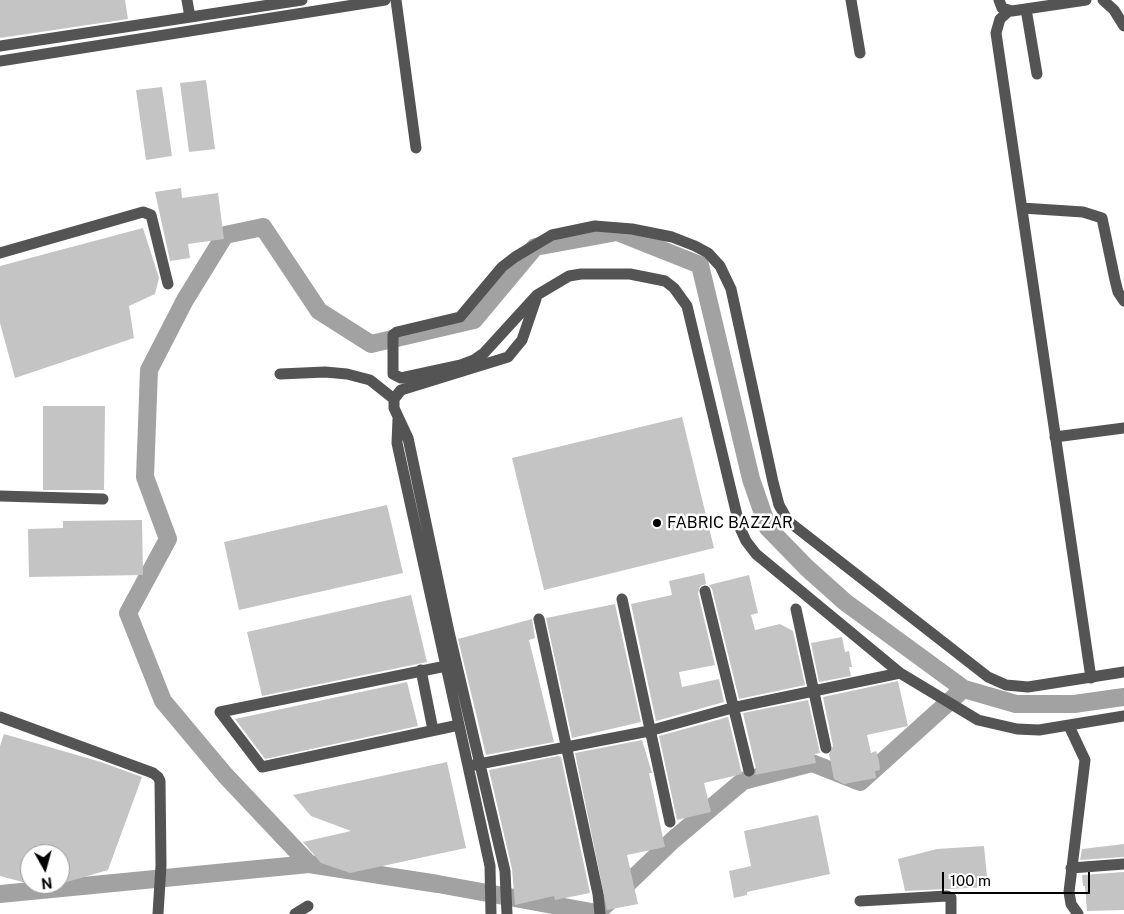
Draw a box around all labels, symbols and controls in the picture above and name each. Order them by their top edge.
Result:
place label: FABRIC BAZZAR [667,513,793,533]
marker: FABRIC BAZZAR [651,517,663,529]
north arrow [20,844,70,894]
scale bar [944,862,1092,894]
text: 100 m [950,872,991,889]
text: N [40,874,53,892]

